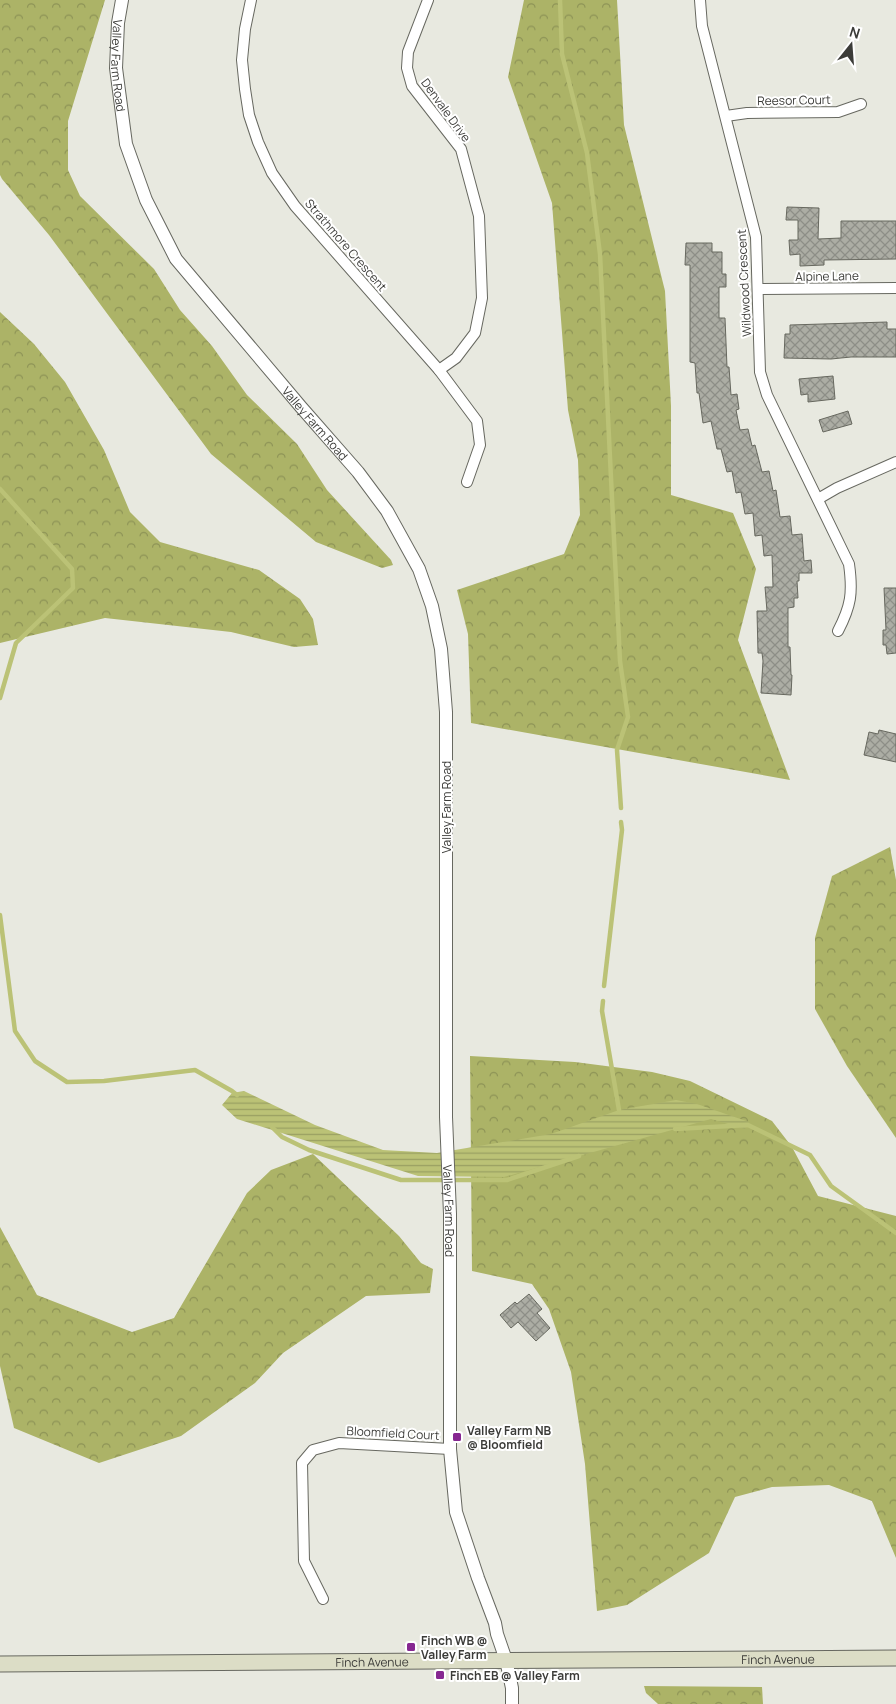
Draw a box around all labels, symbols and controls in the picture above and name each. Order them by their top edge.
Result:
street label: Valley Farm Road [107,18,130,113]
north arrow [826,20,876,70]
text: N [847,22,863,43]
street label: Denvale Drive [417,75,475,145]
street label: Reesor Court [757,91,831,109]
street label: Strathmore Crescent [301,195,391,295]
street label: Wildwood Crescent [733,229,755,337]
street label: Alpine Lane [795,267,859,285]
street label: Valley Farm Road [279,383,352,464]
street label: Valley Farm Road [438,761,455,853]
street label: Valley Farm Road [439,1164,459,1257]
street label: Bloomfield Court [346,1422,440,1444]
place label: Valley Farm NB @ Bloomfield [467,1422,552,1453]
marker: Valley Farm NB @ Bloomfield [451,1431,463,1443]
place label: Finch WB @ Valley Farm [421,1632,488,1663]
marker: Finch WB @ Valley Farm [405,1641,417,1653]
street label: Finch Avenue [741,1650,815,1668]
street label: Finch Avenue [335,1653,409,1670]
place label: Finch EB @ Valley Farm [450,1667,580,1684]
marker: Finch EB @ Valley Farm [434,1669,446,1681]

